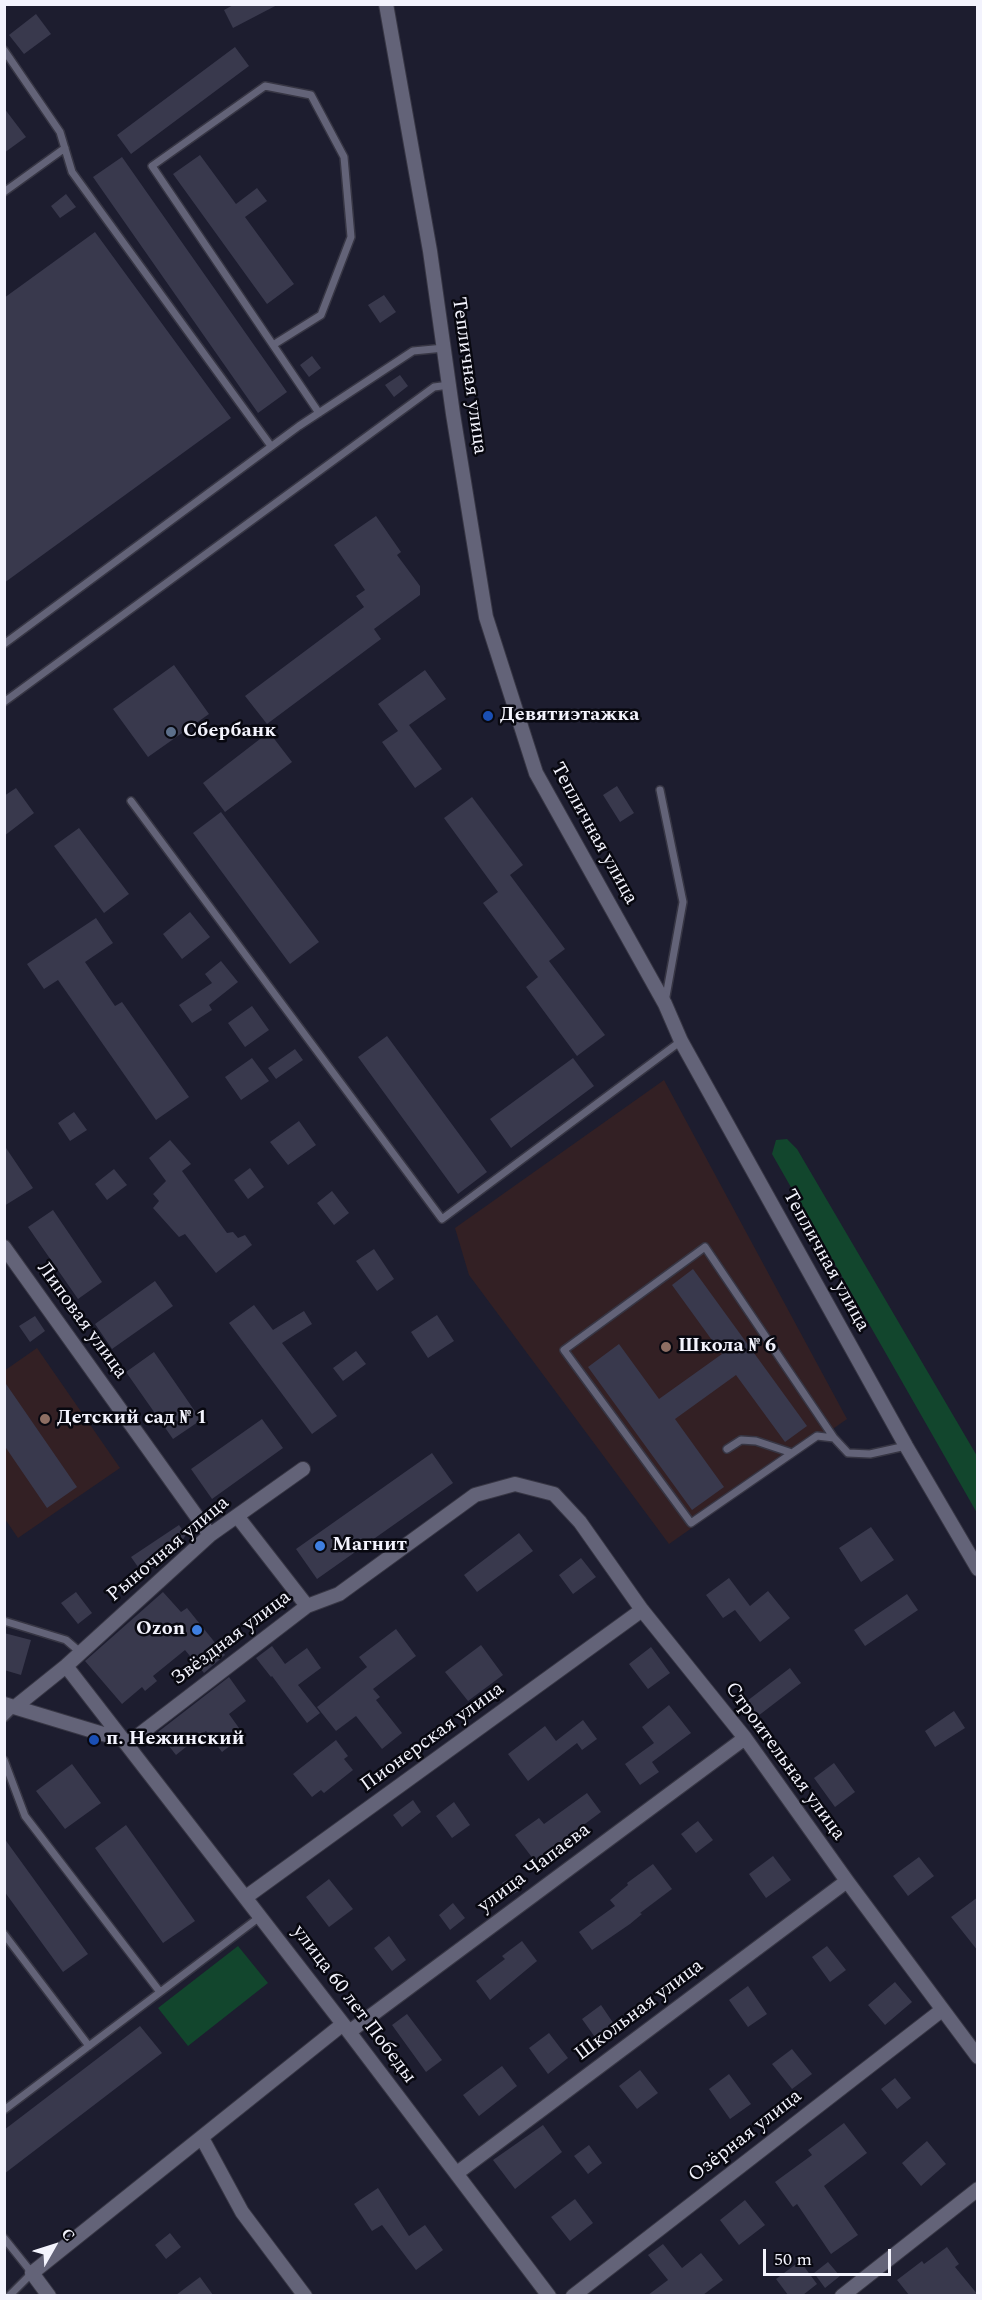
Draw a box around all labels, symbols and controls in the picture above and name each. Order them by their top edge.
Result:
street label: Тепличная улица [445,296,491,456]
place label: Девятиэтажка [500,704,640,728]
marker: Девятиэтажка [481,709,495,723]
place label: Сбербанк [183,720,276,744]
marker: Сбербанк [164,725,178,739]
street label: Тепличная улица [544,759,642,909]
street label: Тепличная улица [776,1186,874,1336]
street label: Липовая улица [30,1258,132,1384]
place label: Школа № 6 [678,1335,776,1359]
marker: Школа № 6 [659,1340,673,1354]
place label: Детский сад № 1 [57,1407,207,1431]
marker: Детский сад № 1 [38,1412,52,1426]
street label: Рыночная улица [103,1492,235,1608]
place label: Магнит [332,1534,407,1558]
marker: Магнит [313,1539,327,1553]
street label: Звёздная улица [167,1586,297,1692]
place label: Ozon [136,1618,185,1642]
marker: Ozon [190,1623,204,1637]
street label: Пионерская улица [357,1678,509,1798]
street label: Строительная улица [718,1678,850,1846]
place label: п. Нежинский [106,1728,245,1752]
marker: п. Нежинский [87,1733,101,1747]
street label: улица Чапаева [474,1819,596,1919]
street label: улица 60 лет Победы [286,1921,420,2089]
street label: Школьная улица [571,1955,709,2067]
street label: Озёрная улица [685,2085,807,2189]
north arrow [24,2216,84,2276]
text: С [55,2223,81,2247]
scale bar [766,2237,894,2275]
text: 50 m [774,2246,812,2273]

